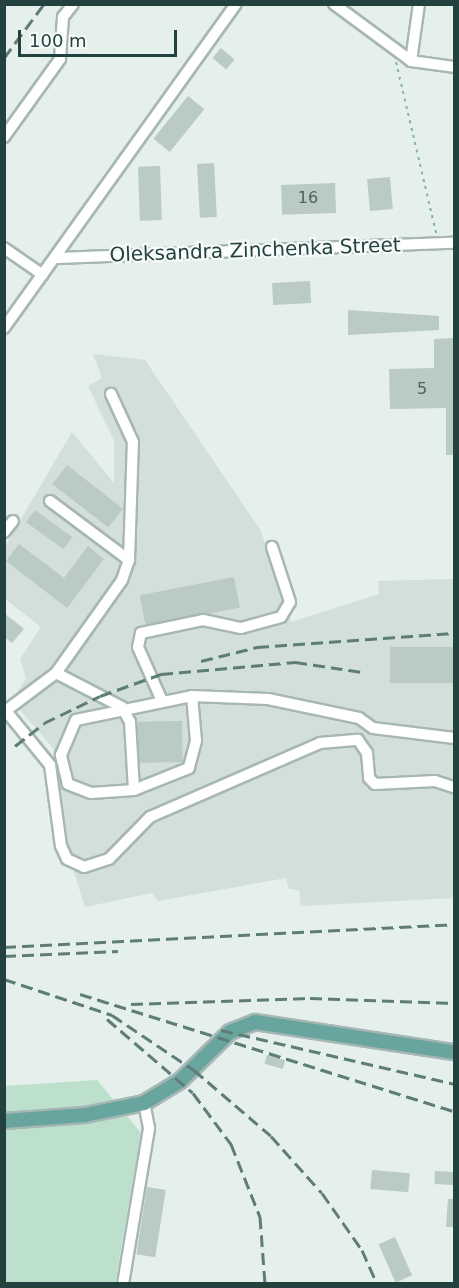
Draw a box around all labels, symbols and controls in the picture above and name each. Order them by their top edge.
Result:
scale bar [21,18,180,56]
text: 100 m [29,30,87,51]
house number: 16 [298,188,318,208]
street label: Oleksandra Zinchenka Street [109,233,401,267]
house number: 5 [417,379,427,399]

